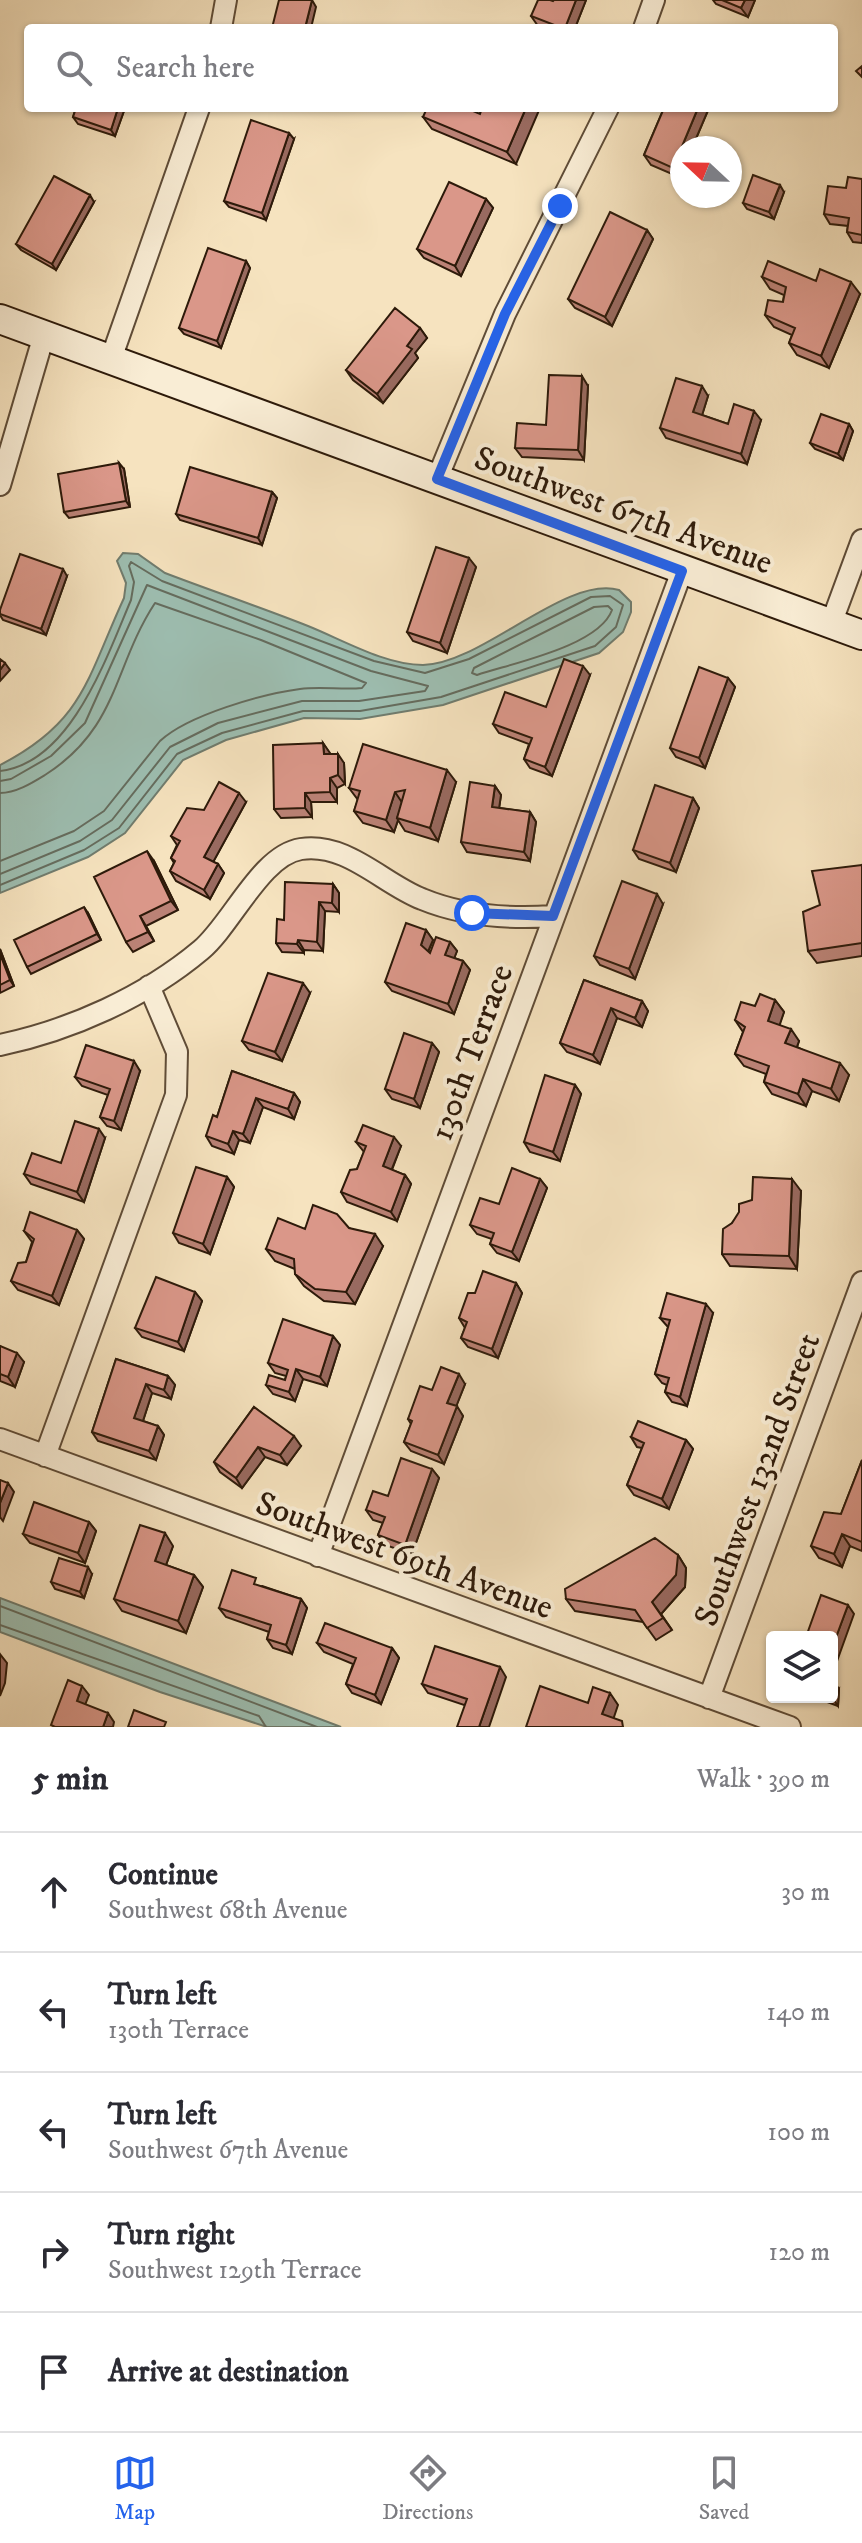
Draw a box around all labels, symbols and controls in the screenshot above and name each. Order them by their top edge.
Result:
search box [24,24,838,112]
icon: search [52,46,96,90]
text: Search here [116,50,255,87]
north arrow [670,136,742,208]
route end [542,188,578,224]
street label: Southwest 67th Avenue [468,437,778,584]
route start [454,895,490,931]
street label: 130th Terrace [421,959,523,1146]
street label: Southwest 132nd Street [685,1327,830,1632]
street label: Southwest 69th Avenue [250,1483,559,1629]
map controls [766,1631,838,1703]
button: layers [766,1631,838,1703]
text: 5 min [32,1758,108,1800]
text: Walk · 390 m [697,1763,830,1796]
text: Continue [108,1857,218,1894]
icon: ahead [32,1870,76,1914]
text: 30 m [781,1876,830,1909]
text: Southwest 68th Avenue [108,1894,348,1927]
text: Turn left [108,1977,217,2014]
icon: left [32,1990,76,2034]
text: 140 m [766,1996,830,2029]
text: 130th Terrace [108,2014,249,2047]
text: Turn left [108,2097,217,2134]
icon: left [32,2110,76,2154]
text: 100 m [767,2116,830,2149]
text: Southwest 67th Avenue [108,2134,348,2167]
text: Turn right [108,2217,235,2254]
icon: right [32,2230,76,2274]
text: 120 m [769,2236,830,2269]
text: Southwest 129th Terrace [108,2254,362,2287]
icon: arrive [32,2350,76,2394]
text: Arrive at destination [108,2354,349,2391]
tab: Map [113,2451,157,2526]
tab: Directions [382,2451,473,2526]
tab: Saved [699,2451,749,2526]

